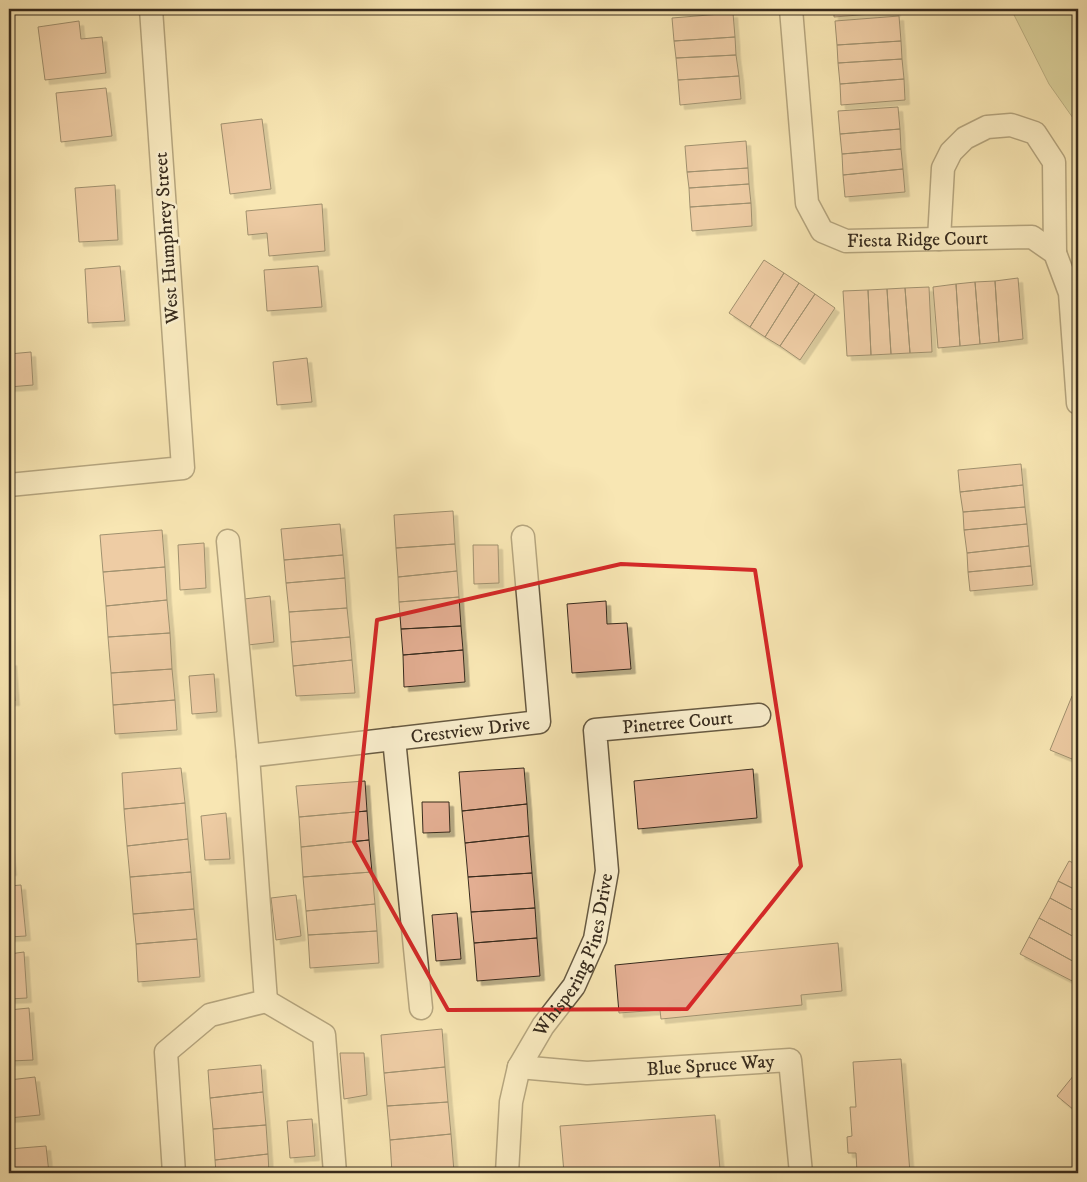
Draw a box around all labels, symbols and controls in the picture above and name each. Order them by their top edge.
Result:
street label: West Humphrey Street [150,151,185,326]
street label: Fiesta Ridge Court [847,226,989,252]
street label: Pinetree Court [621,706,734,739]
street label: Crestview Drive [410,712,531,748]
street label: Whispering Pines Drive [528,871,618,1041]
street label: Blue Spruce Way [646,1049,776,1081]

